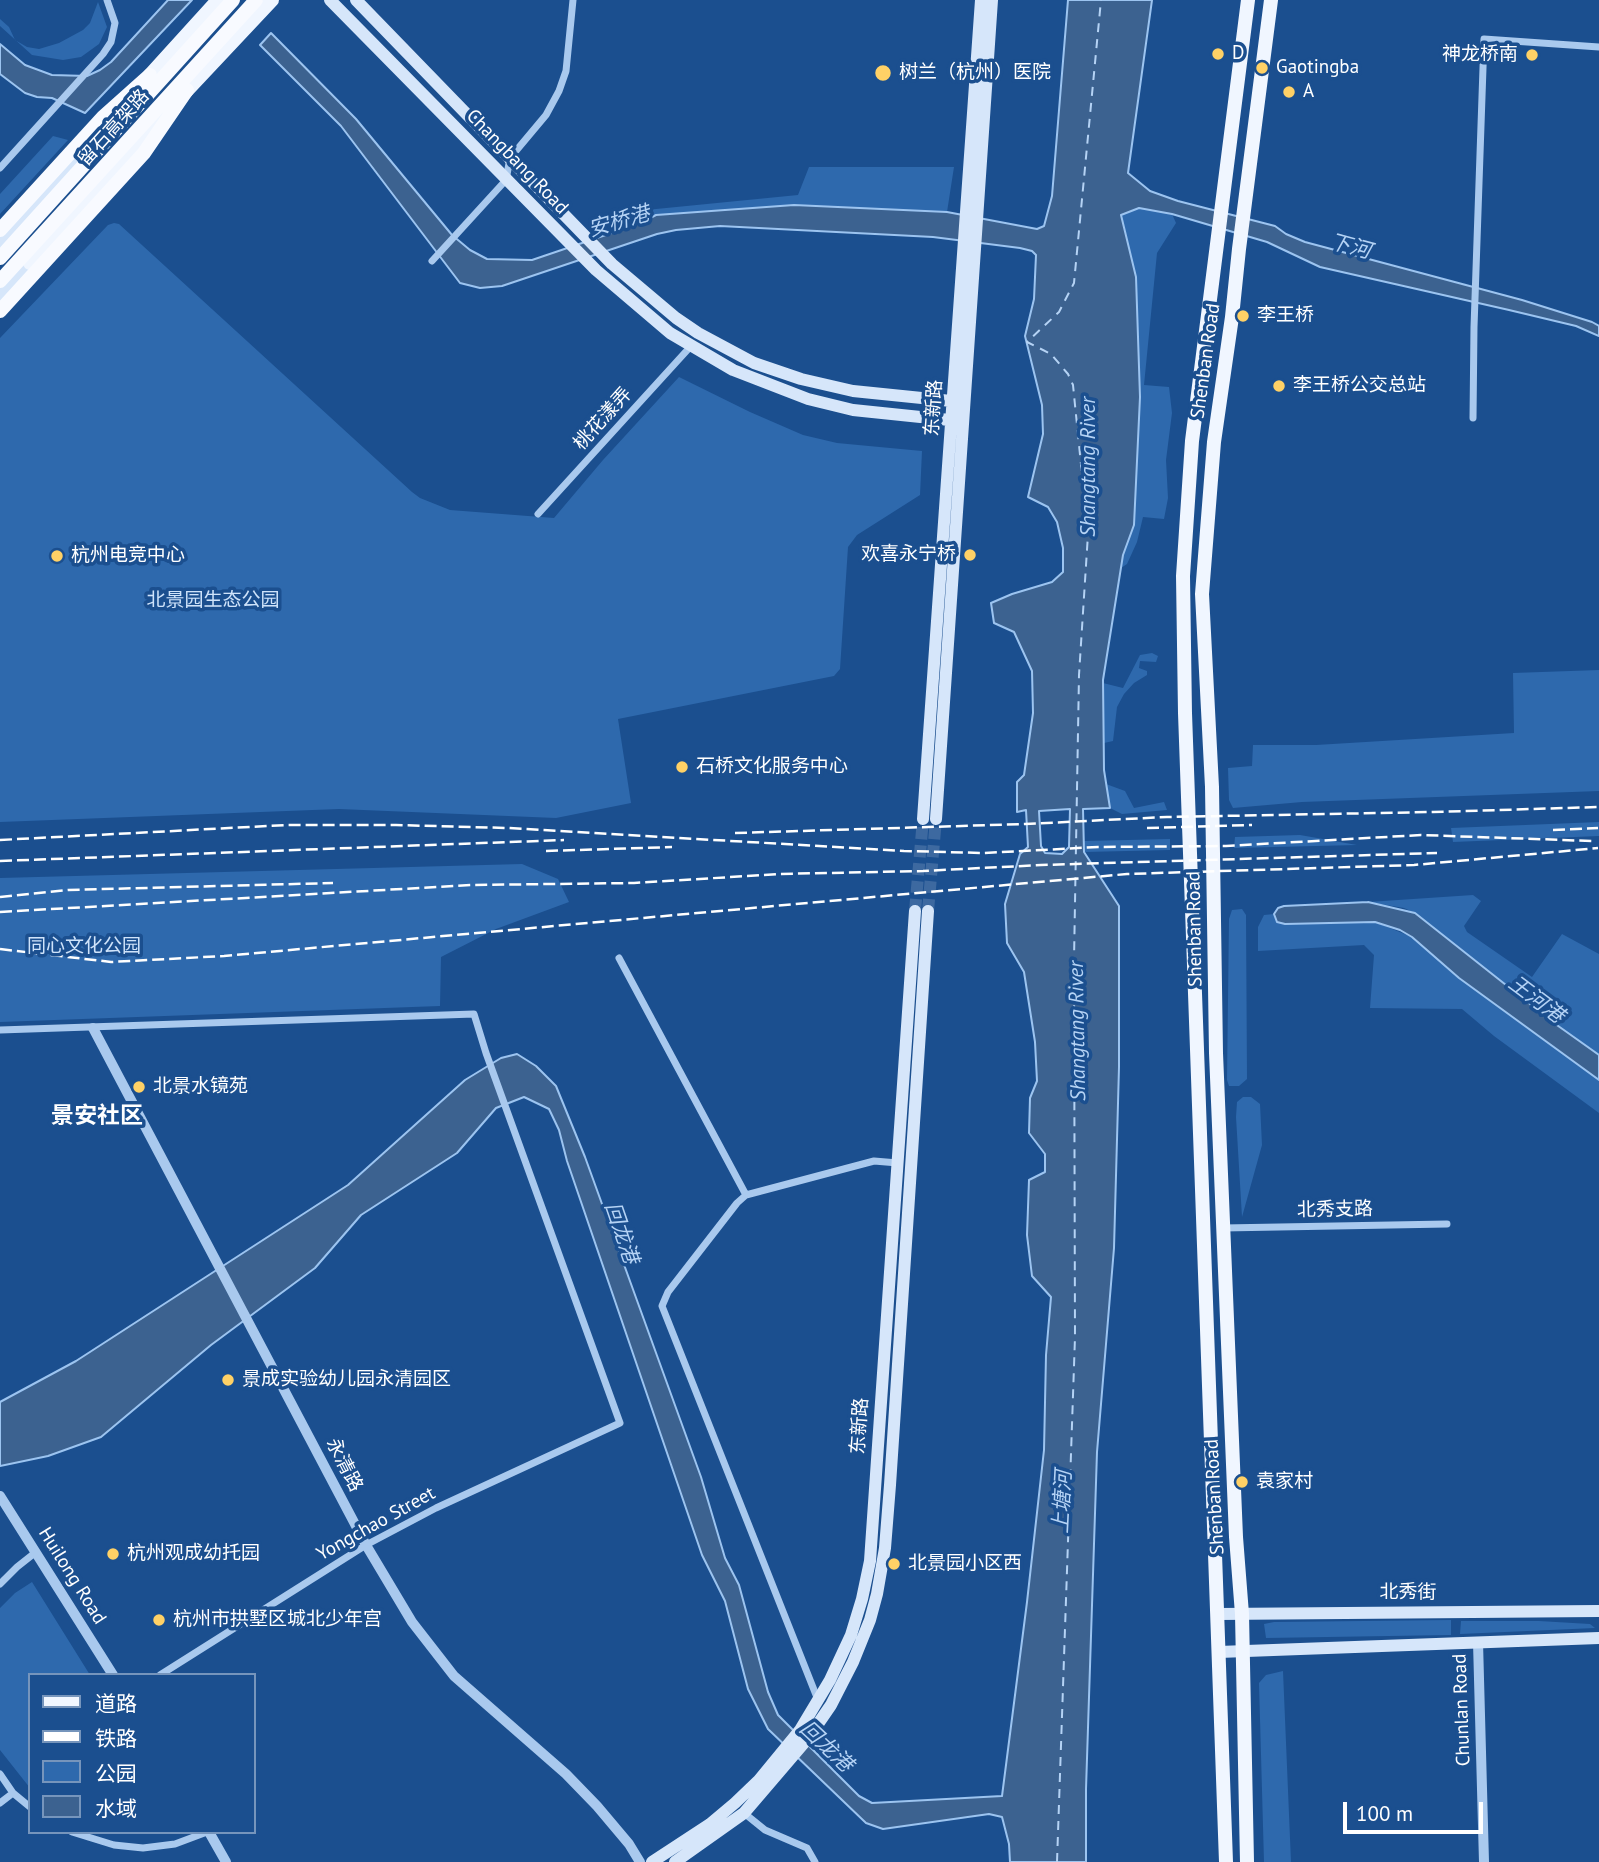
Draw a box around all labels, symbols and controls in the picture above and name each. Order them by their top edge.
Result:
place label: D [1232,43,1244,65]
place label: 神龙桥南 [1442,44,1518,66]
marker: D [1210,46,1226,62]
marker: 神龙桥南 [1524,47,1540,63]
place label: Gaotingba [1276,57,1359,79]
marker: Gaotingba [1254,60,1270,76]
place label: 树兰（杭州）医院 [899,62,1051,84]
marker: 树兰（杭州）医院 [873,63,893,83]
place label: A [1303,81,1314,103]
marker: A [1281,84,1297,100]
street label: 留石高架路 [74,85,154,171]
street label: Changbang Road [461,105,573,219]
water label: 安桥港 [585,201,653,243]
water label: 下河 [1326,229,1374,265]
street label: Shenban Road [1187,302,1225,420]
place label: 李王桥 [1257,305,1314,327]
marker: 李王桥 [1235,308,1251,324]
place label: 李王桥公交总站 [1293,375,1426,397]
marker: 李王桥公交总站 [1271,378,1287,394]
street label: 东新路 [921,379,947,437]
street label: 桃花漾弄 [569,383,637,455]
water label: Shangtang River [1076,397,1102,537]
place label: 欢喜永宁桥 [861,544,956,566]
place label: 杭州电竞中心 [71,545,185,567]
marker: 欢喜永宁桥 [962,547,978,563]
marker: 杭州电竞中心 [49,548,65,564]
park label: 北景园生态公园 [147,590,279,612]
place label: 石桥文化服务中心 [696,756,848,778]
marker: 石桥文化服务中心 [674,759,690,775]
street label: Shenban Road [1183,871,1207,987]
park label: 同心文化公园 [27,936,141,958]
water label: Shangtang River [1064,961,1092,1101]
water label: 王河港 [1503,971,1569,1029]
place label: 北景水镜苑 [153,1076,248,1098]
marker: 北景水镜苑 [131,1079,147,1095]
district label: 景安社区 [51,1102,143,1130]
street label: 北秀支路 [1297,1198,1373,1222]
water label: 回龙港 [599,1199,643,1267]
place label: 景成实验幼儿园永清园区 [242,1369,451,1391]
marker: 景成实验幼儿园永清园区 [220,1372,236,1388]
street label: 东新路 [847,1397,873,1455]
street label: 永清路 [321,1434,367,1496]
street label: Shenban Road [1201,1439,1229,1555]
water label: 上塘河 [1049,1470,1077,1534]
place label: 袁家村 [1256,1471,1313,1493]
marker: 袁家村 [1234,1474,1250,1490]
street label: Yongchao Street [313,1482,439,1566]
street label: Huilong Road [33,1523,111,1629]
place label: 杭州观成幼托园 [127,1543,260,1565]
marker: 杭州观成幼托园 [105,1546,121,1562]
place label: 北景园小区西 [908,1553,1022,1575]
marker: 北景园小区西 [886,1556,902,1572]
street label: 北秀街 [1380,1582,1436,1604]
place label: 杭州市拱墅区城北少年宫 [173,1609,382,1631]
marker: 杭州市拱墅区城北少年宫 [151,1612,167,1628]
street label: Chunlan Road [1449,1653,1475,1767]
legend [28,1673,256,1834]
text: 道路 [95,1690,137,1717]
water label: 回龙港 [794,1716,858,1778]
text: 铁路 [95,1725,137,1752]
text: 公园 [95,1760,137,1787]
scale bar [1347,1788,1487,1832]
text: 水域 [95,1795,137,1822]
text: 100 m [1356,1800,1413,1827]

